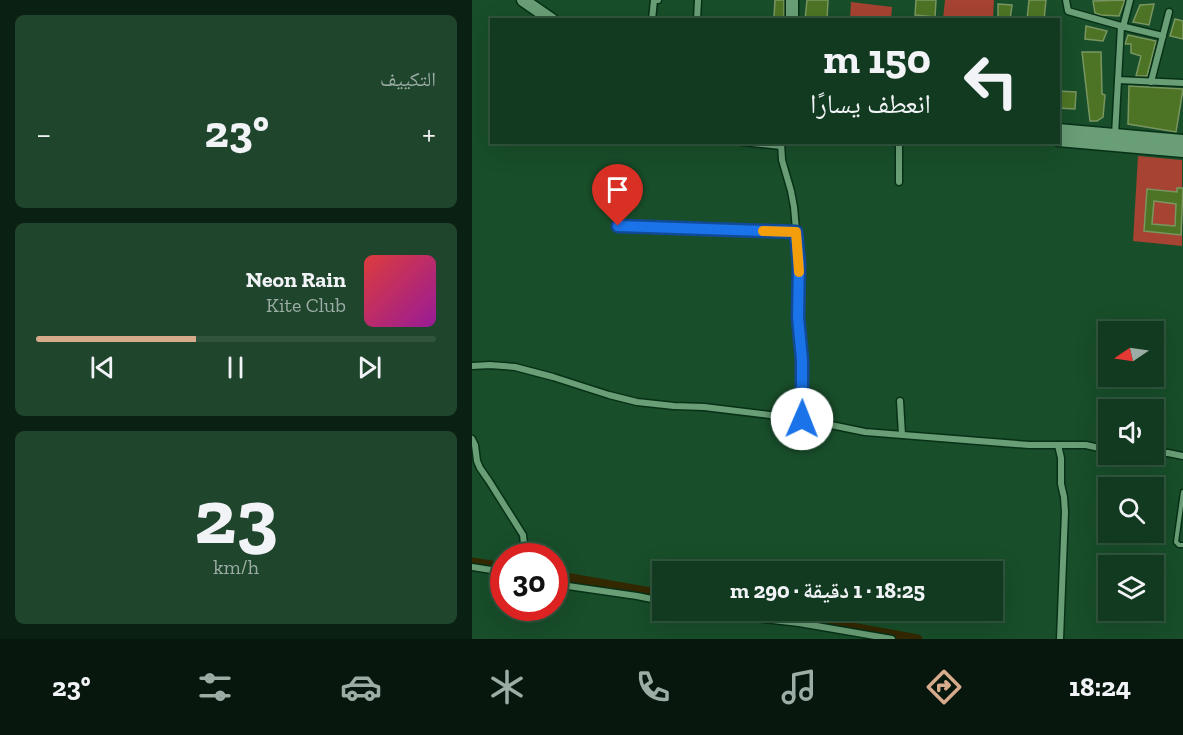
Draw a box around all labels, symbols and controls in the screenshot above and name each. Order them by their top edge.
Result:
text: 150 m [823,33,931,84]
icon: left [952,42,1030,120]
text: التكييف [380,67,436,91]
text: انعطف يسارًا [810,88,931,120]
text: 23° [205,105,269,159]
text: − [36,114,51,153]
text: + [422,114,436,153]
pin [592,164,643,226]
icon: arrive [601,173,634,206]
text: Neon Rain [246,266,346,293]
text: Kite Club [266,293,346,317]
north arrow [1098,321,1164,387]
map controls [1098,321,1164,621]
icon: previous [86,351,119,384]
icon: pause [219,351,252,384]
icon: next [353,351,386,384]
position arrow [770,387,834,451]
button: sound [1098,399,1164,465]
text: 23 [194,469,278,563]
button: search [1098,477,1164,543]
speed limit sign: 30 [490,543,568,621]
text: km/h [213,555,259,579]
button: layers [1098,555,1164,621]
text: 18:25 · 1 دقيقة · 290 m [730,577,925,604]
icon: filters [194,666,236,708]
icon: car [340,666,382,708]
icon: climate [486,666,528,708]
icon: phone [632,666,674,708]
icon: music [778,666,820,708]
icon: directions [923,666,965,708]
text: 23° [52,671,91,703]
text: 18:24 [1069,671,1131,703]

